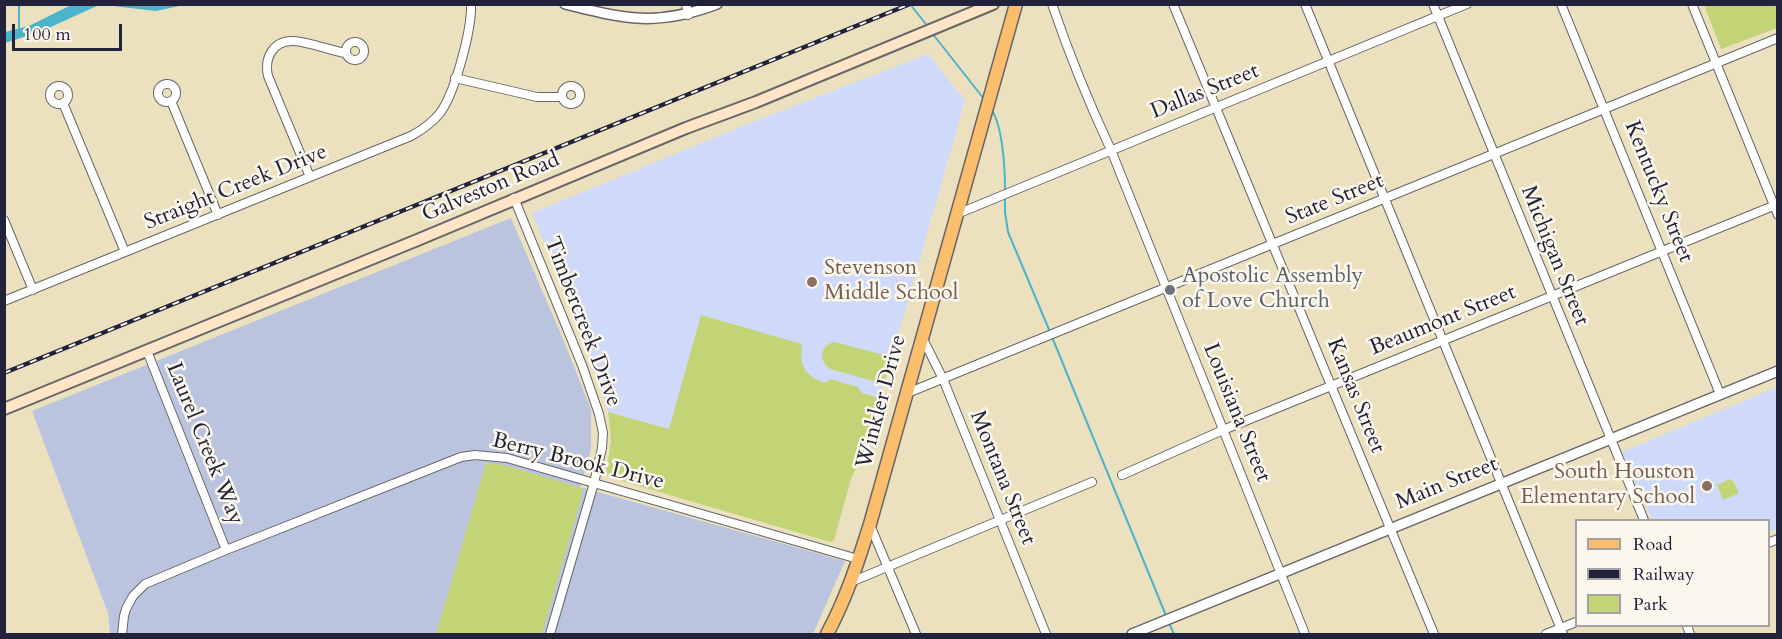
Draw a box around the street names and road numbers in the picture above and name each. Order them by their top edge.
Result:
street label: Dallas Street [1147,58,1263,126]
street label: Kentucky Street [1618,117,1698,267]
street label: Straight Creek Drive [141,139,331,237]
street label: Galveston Road [418,147,564,229]
street label: State Street [1282,168,1388,232]
street label: Michigan Street [1514,182,1594,330]
street label: Timbercreek Drive [537,233,627,411]
street label: Beaumont Street [1366,280,1520,362]
street label: Winkler Drive [851,332,913,472]
street label: Kansas Street [1320,335,1390,457]
street label: Louisiana Street [1196,340,1276,486]
street label: Laurel Creek Way [159,359,249,529]
street label: Montana Street [963,407,1041,549]
street label: Berry Brook Drive [489,428,667,496]
street label: Main Street [1392,452,1502,516]

